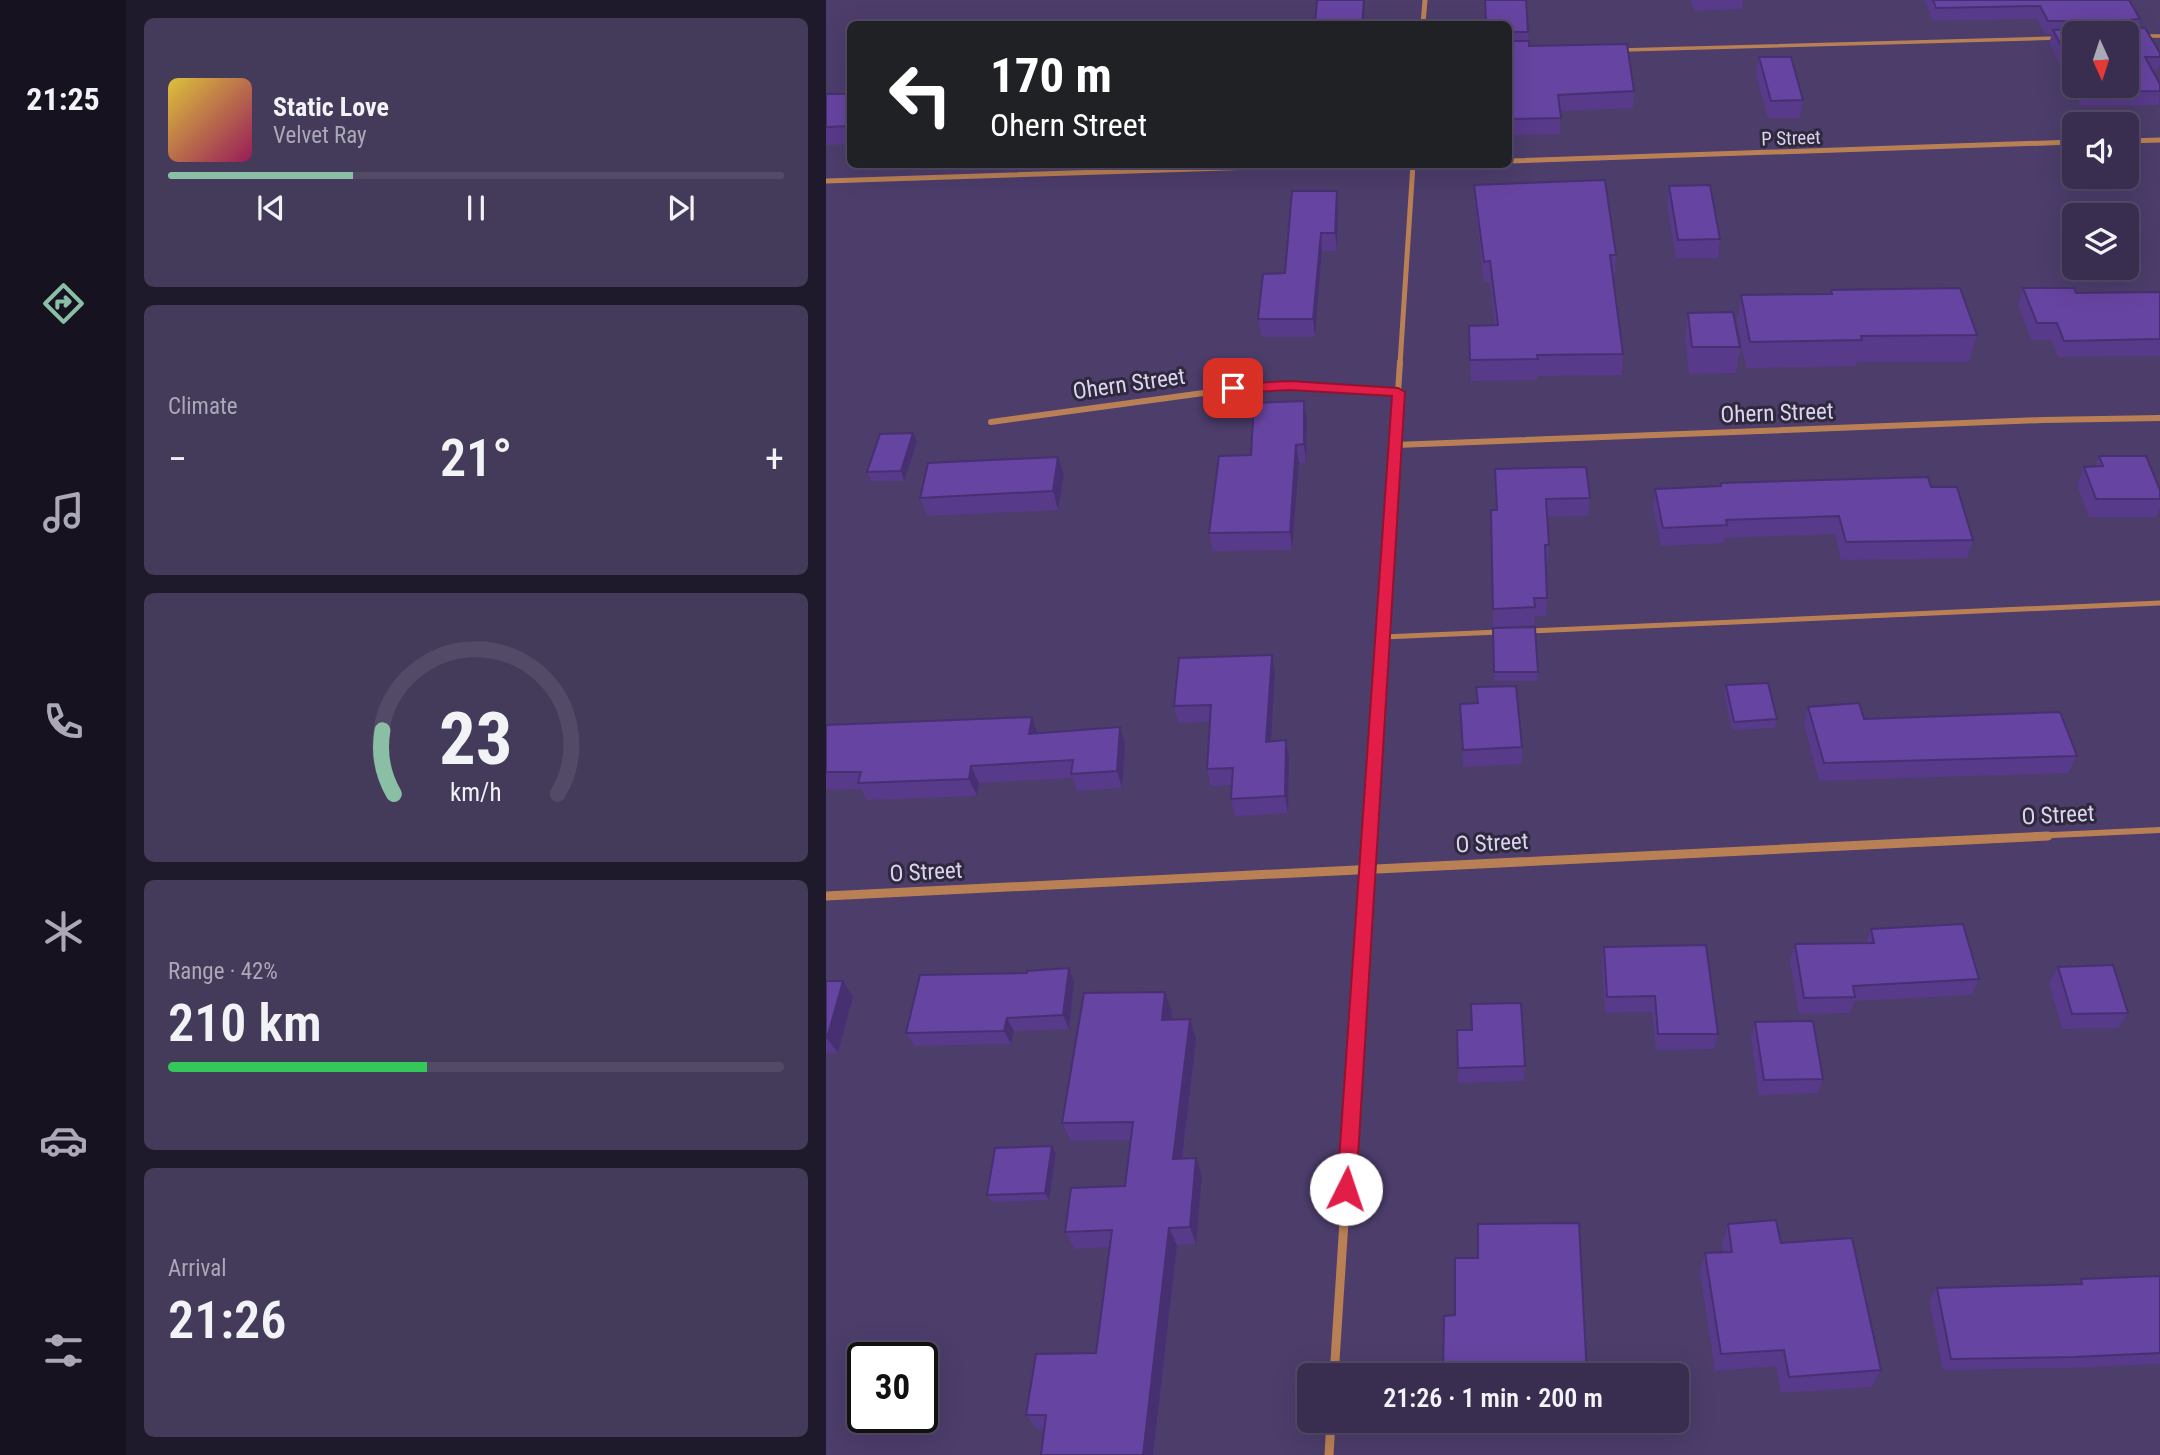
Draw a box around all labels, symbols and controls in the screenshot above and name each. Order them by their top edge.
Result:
north arrow [2062,21,2138,98]
map controls [2062,21,2139,280]
text: 170 m [990,47,1112,104]
icon: left [875,49,966,140]
text: 21:25 [26,80,100,118]
text: Static Love [273,92,389,122]
text: Ohern Street [990,106,1147,144]
button: sound [2062,112,2139,189]
text: Velvet Ray [273,122,367,149]
street label: P Street [1761,125,1821,151]
icon: previous [252,189,290,227]
icon: pause [457,189,495,227]
icon: next [662,189,700,227]
button: layers [2062,203,2139,280]
icon: directions [39,279,88,328]
pin [1203,358,1263,418]
street label: Ohern Street [1071,363,1187,405]
icon: arrive [1214,369,1252,407]
text: Climate [168,393,238,420]
street label: Ohern Street [1720,398,1834,428]
text: 21° [440,428,512,489]
text: − [168,437,187,481]
text: + [765,437,784,481]
icon: music [39,488,88,537]
text: 23 [439,696,513,782]
icon: phone [39,697,88,746]
text: km/h [450,777,502,806]
street label: O Street [2021,800,2095,830]
street label: O Street [1455,828,1529,858]
street label: O Street [889,857,963,887]
icon: climate [39,907,88,956]
text: Range · 42% [168,958,278,985]
text: 210 km [168,993,322,1054]
icon: car [39,1116,88,1165]
position arrow [1309,1152,1383,1226]
text: Arrival [168,1255,227,1282]
text: 21:26 [168,1290,286,1351]
icon: filters [39,1326,88,1375]
speed limit sign: 30 [847,1342,938,1433]
text: 21:26 · 1 min · 200 m [1383,1383,1603,1413]

